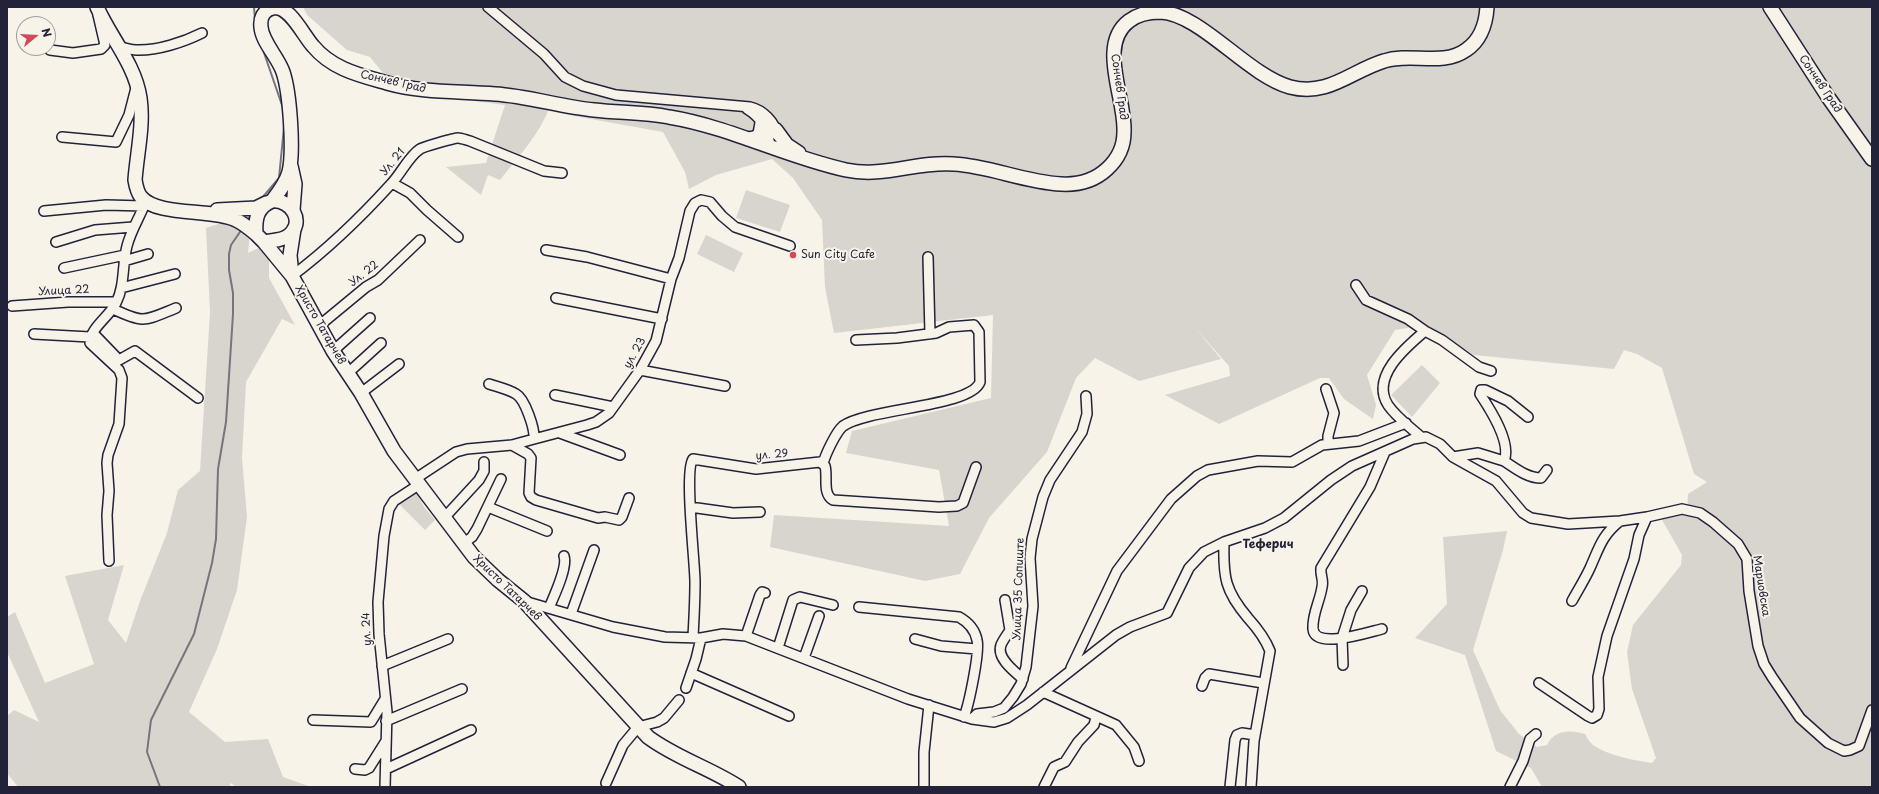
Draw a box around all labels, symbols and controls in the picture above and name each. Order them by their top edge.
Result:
north arrow [16,16,56,56]
text: N [38,26,56,39]
street label: Сончев Град [1796,52,1844,116]
street label: Сончев Град [1108,53,1130,121]
street label: Сончев Град [359,68,427,96]
street label: Ул. 21 [378,145,408,179]
place label: Sun City Cafe [801,248,875,262]
marker: Sun City Cafe [788,250,798,260]
street label: Ул. 22 [347,258,381,290]
street label: Улица 22 [38,283,90,299]
street label: Христо Татарчев [292,283,348,367]
street label: ул. 23 [621,335,649,371]
street label: ул. 29 [755,447,789,463]
street label: Улица 35 Сопиште [1011,538,1027,640]
district label: Теферич [1242,538,1294,552]
street label: Христо Татарчев [470,552,544,624]
street label: Мариовска [1750,555,1772,617]
street label: ул. 24 [360,612,374,646]

